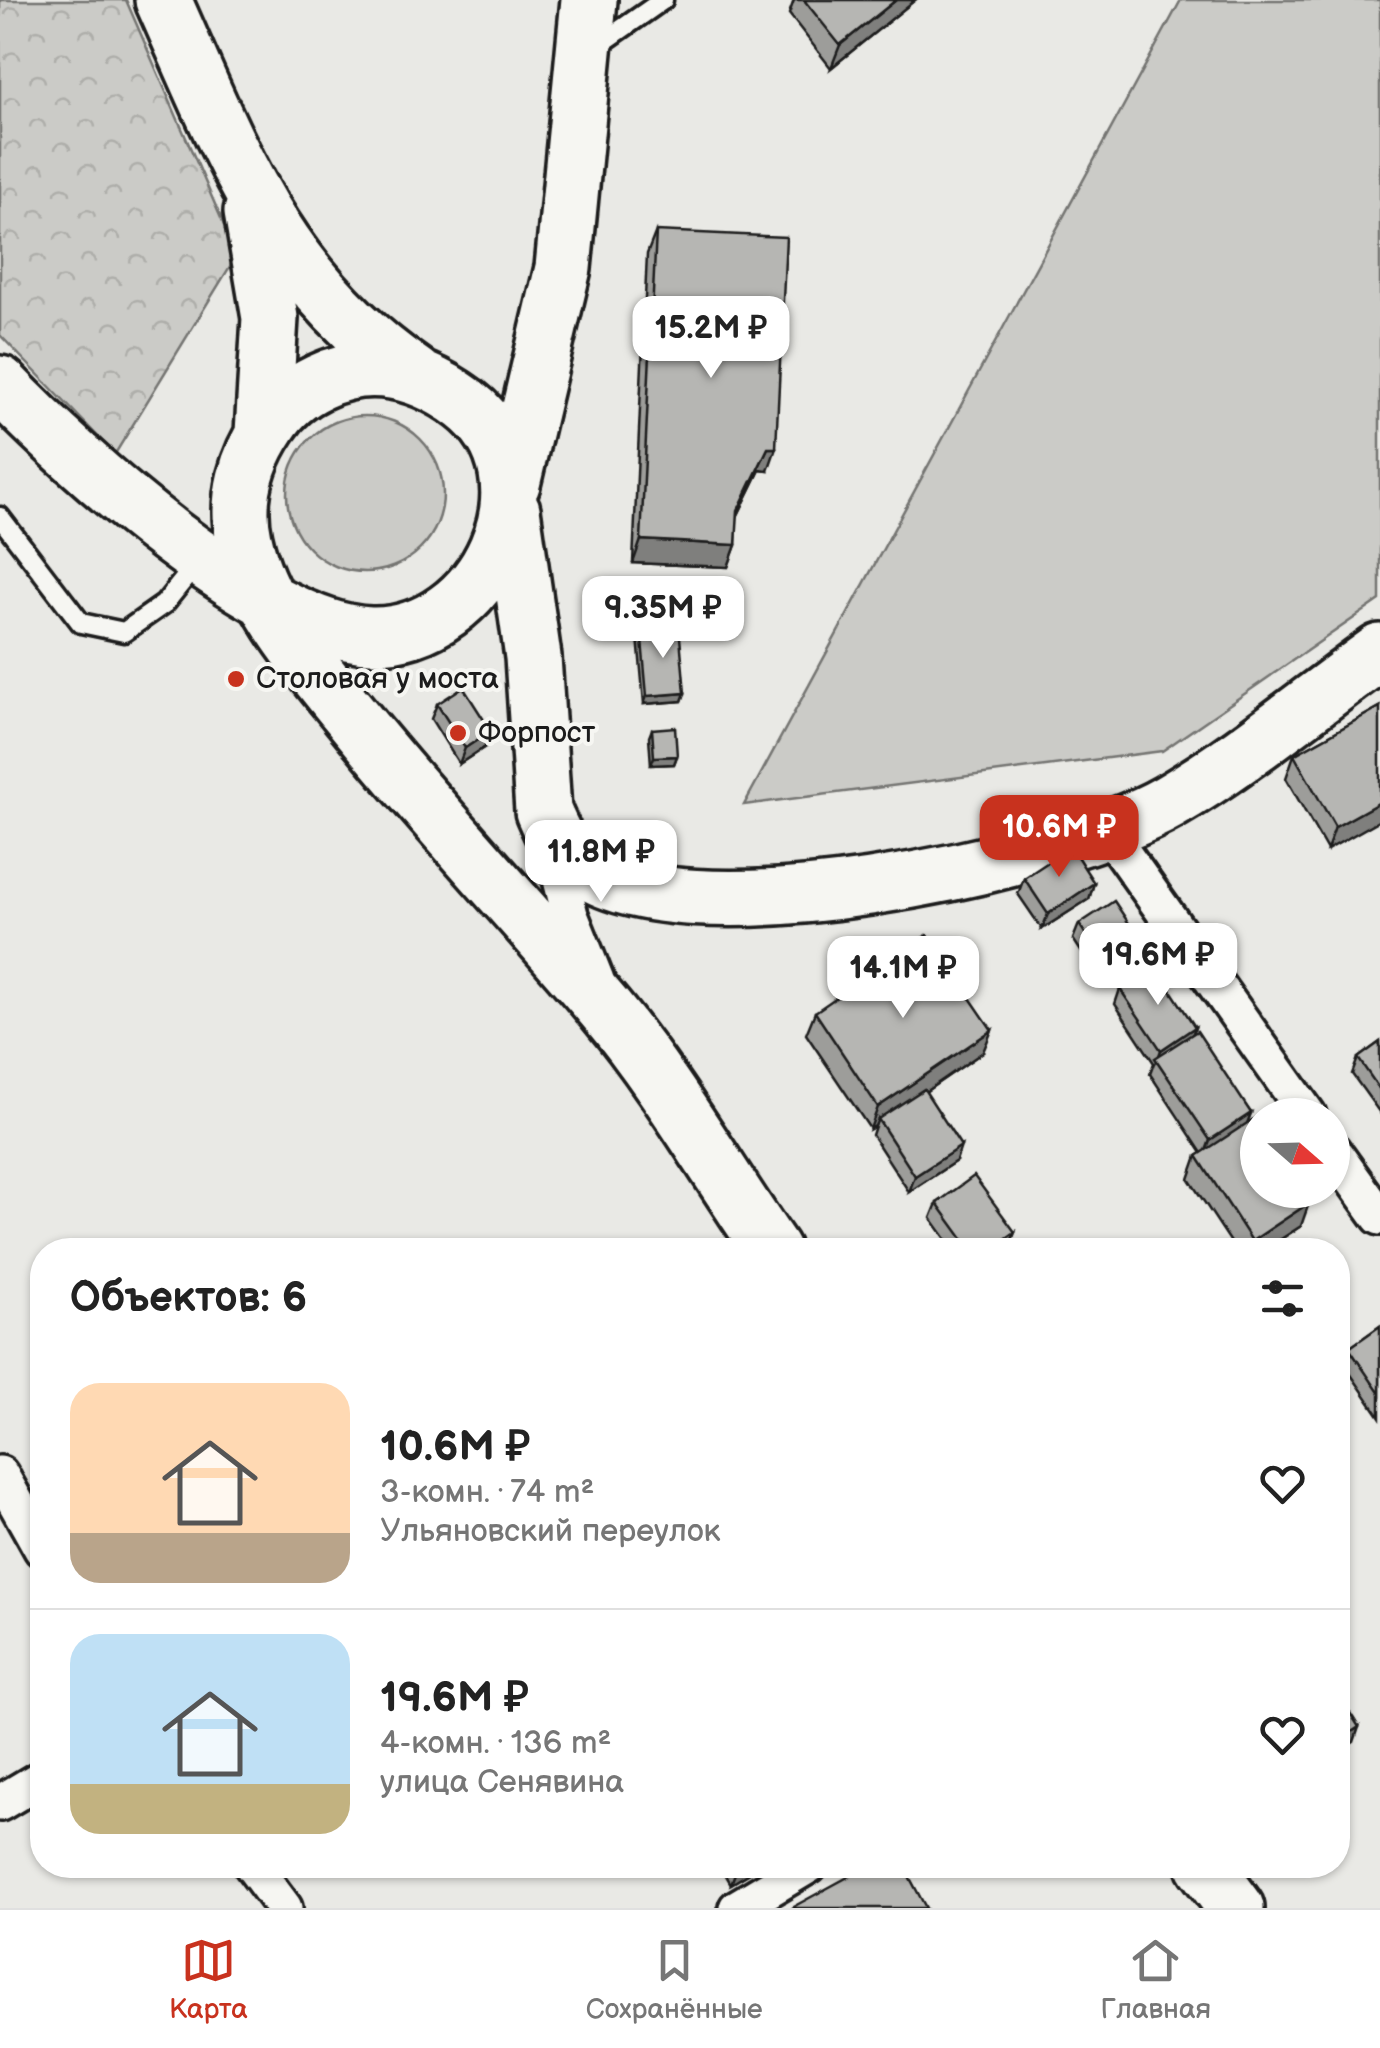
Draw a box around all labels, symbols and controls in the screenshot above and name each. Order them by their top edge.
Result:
pin: 15.2M ₽ [619,296,803,381]
text: 15.2M ₽ [655,309,768,348]
pin: 9.35M ₽ [571,576,755,661]
text: 9.35M ₽ [604,589,722,628]
place label: Столовая у моста [256,661,499,697]
marker: Столовая у моста [225,668,247,690]
place label: Форпост [478,715,596,751]
marker: Форпост [447,722,469,744]
pin: 10.6M ₽ [967,795,1151,880]
text: 10.6M ₽ [1002,808,1116,847]
pin: 11.8M ₽ [509,820,693,905]
text: 11.8M ₽ [547,833,655,872]
pin: 19.6M ₽ [1066,923,1250,1008]
pin: 14.1M ₽ [811,936,995,1021]
text: 19.6M ₽ [1101,936,1215,975]
text: 14.1M ₽ [849,949,957,988]
north arrow [1240,1098,1350,1208]
map controls [1240,1098,1350,1208]
icon: filters [1255,1271,1310,1326]
text: Объектов: 6 [70,1273,307,1324]
text: 10.6M ₽ [380,1422,531,1473]
icon: home [150,1423,270,1543]
icon: heart [1255,1456,1310,1511]
text: 3-комн. · 74 m² [380,1473,594,1512]
text: Ульяновский переулок [380,1512,721,1551]
text: 19.6M ₽ [380,1673,529,1724]
icon: home [150,1674,270,1794]
icon: heart [1255,1707,1310,1762]
text: 4-комн. · 136 m² [380,1724,611,1763]
text: улица Сенявина [380,1763,624,1802]
tab: Карта [169,1933,248,2026]
tab: Сохранённые [586,1933,763,2026]
tab: Главная [1101,1933,1211,2026]

